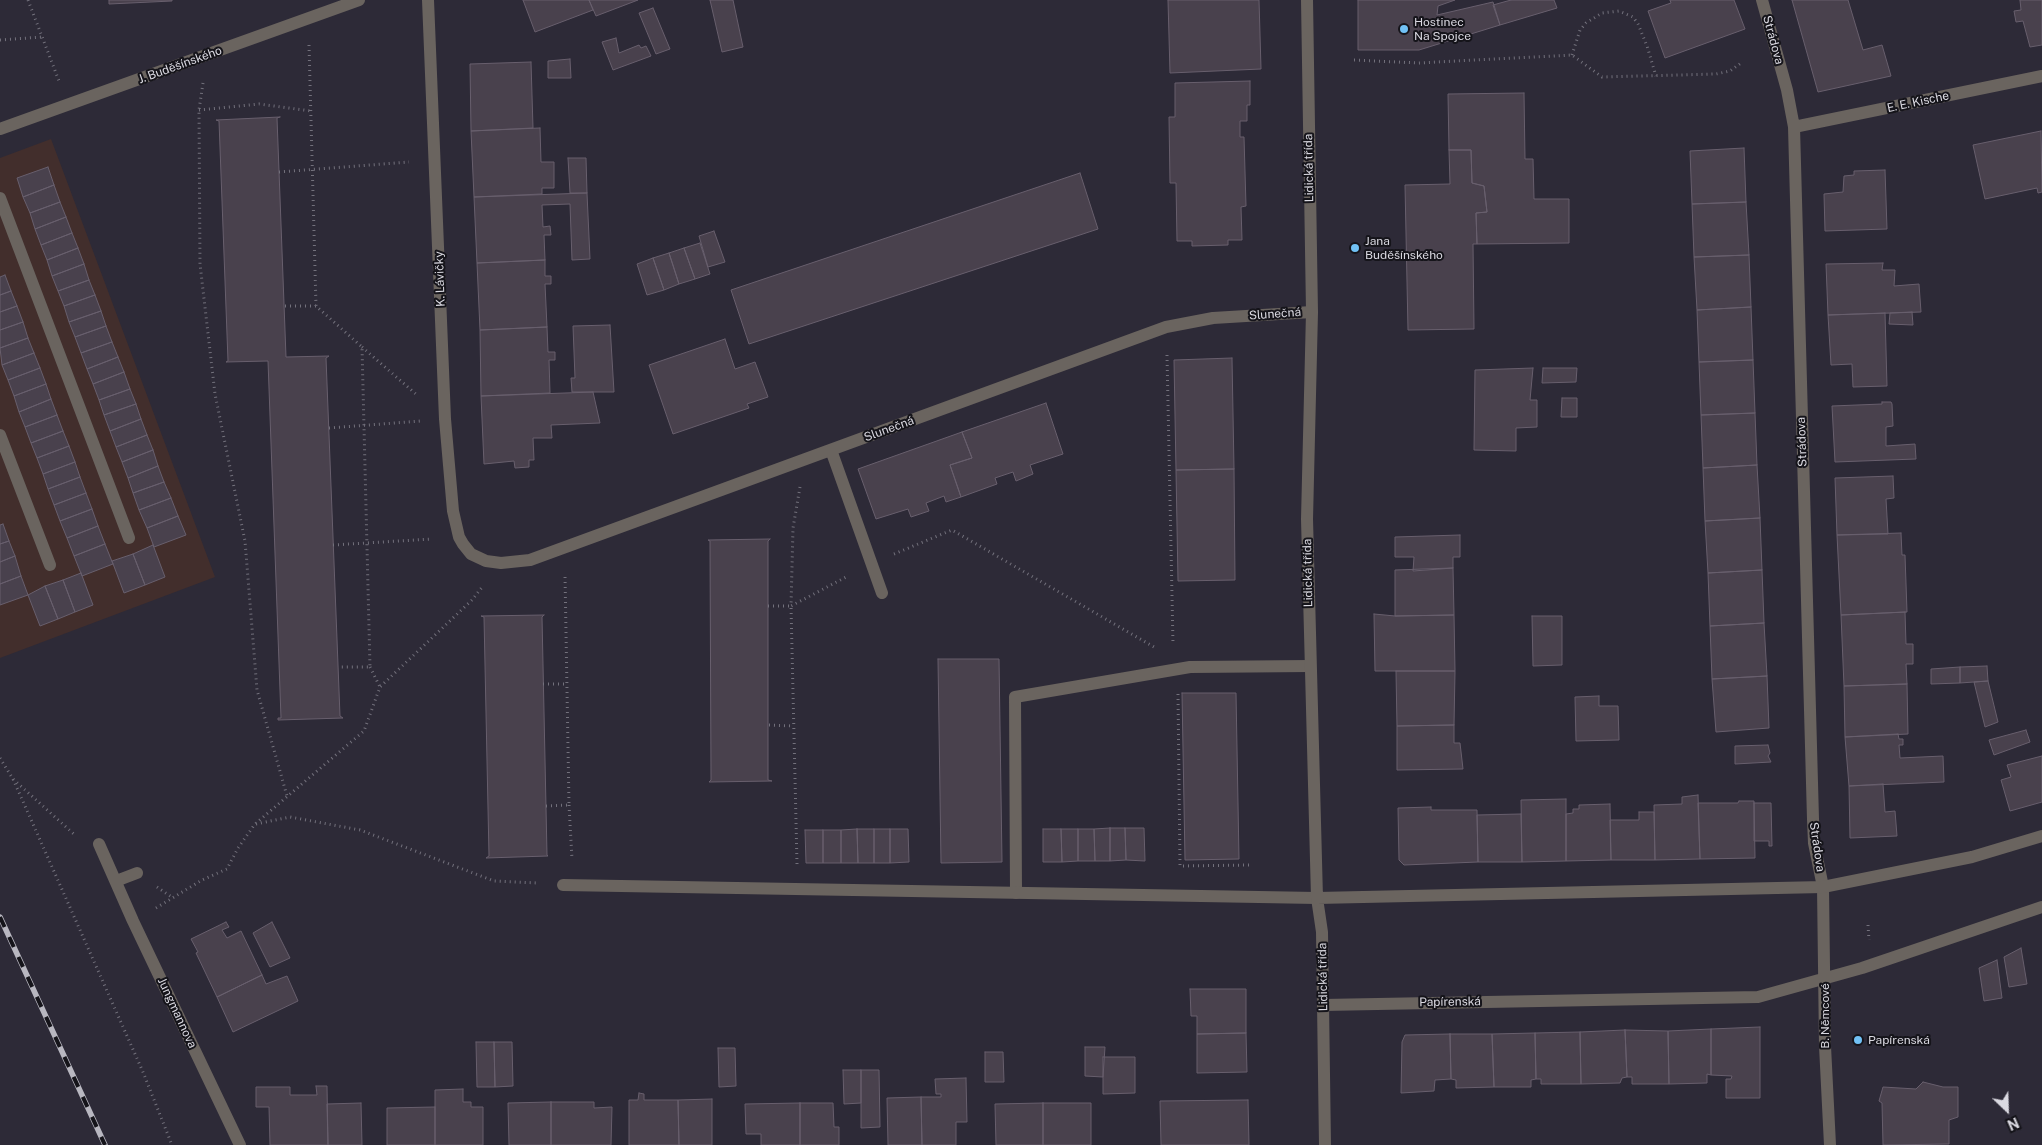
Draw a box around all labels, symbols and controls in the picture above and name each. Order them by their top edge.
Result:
street label: Strádova [1760,14,1786,66]
place label: Hostinec Na Spojce [1414,15,1471,43]
marker: Hostinec Na Spojce [1398,23,1410,35]
street label: J. Buděšínského [136,43,224,87]
street label: E. E. Kische [1886,88,1950,116]
street label: Lidická třída [1301,134,1317,202]
place label: Jana Buděšínského [1365,234,1443,262]
marker: Jana Buděšínského [1349,242,1361,254]
street label: K. Lávičky [432,251,448,307]
street label: Slunečná [1248,305,1302,323]
street label: Slunečná [862,413,916,445]
street label: Strádova [1794,417,1810,467]
street label: Lidická třída [1300,539,1316,607]
street label: Strádova [1806,821,1828,873]
street label: Lidická třída [1315,943,1331,1011]
street label: Jungmannova [154,975,200,1051]
street label: B. Němcové [1818,983,1832,1049]
street label: Papírenská [1419,994,1481,1010]
place label: Papírenská [1868,1033,1930,1047]
marker: Papírenská [1852,1034,1864,1046]
north arrow [1982,1085,2032,1135]
text: N [2005,1114,2021,1133]

